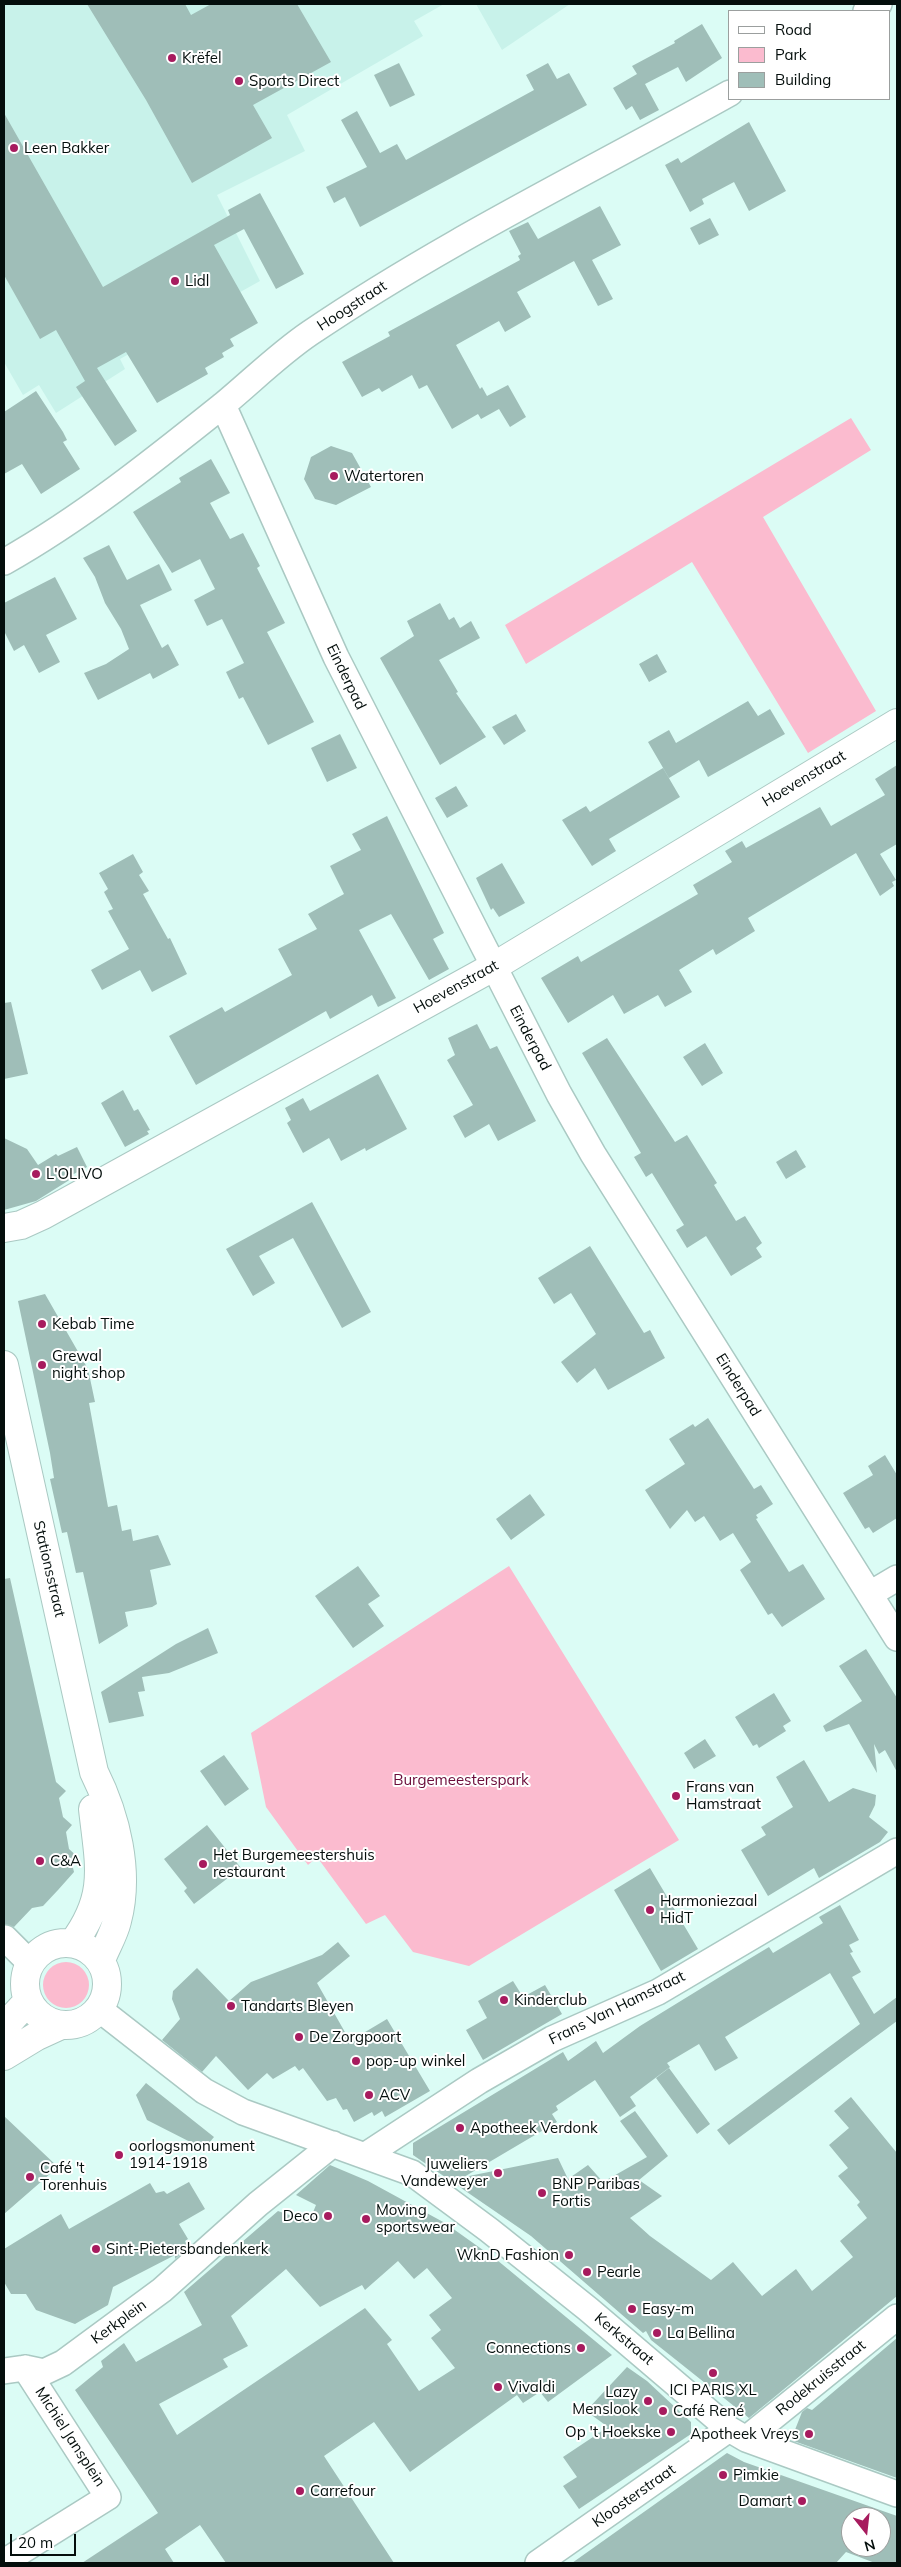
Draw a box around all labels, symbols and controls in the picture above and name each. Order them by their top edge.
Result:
legend [728,10,891,100]
text: Road [775,20,812,39]
text: Park [775,45,807,64]
place label: Krëfel [182,49,222,67]
marker: Krëfel [166,52,178,64]
text: Building [775,70,831,89]
place label: Sports Direct [249,72,339,90]
marker: Sports Direct [233,75,245,87]
place label: Leen Bakker [24,139,109,157]
marker: Leen Bakker [8,142,20,154]
place label: Lidl [185,272,209,290]
marker: Lidl [169,275,181,287]
street label: Hoogstraat [314,277,390,335]
place label: Watertoren [344,467,424,485]
marker: Watertoren [328,470,340,482]
street label: Einderpad [322,641,370,713]
street label: Hoevenstraat [759,747,849,811]
street label: Hoevenstraat [410,956,502,1018]
street label: Einderpad [505,1003,555,1073]
place label: L'OLIVO [46,1165,103,1183]
marker: L'OLIVO [30,1168,42,1180]
place label: Kebab Time [52,1315,134,1333]
marker: Kebab Time [36,1318,48,1330]
place label: Grewal night shop [52,1347,125,1382]
street label: Einderpad [712,1350,764,1420]
marker: Grewal night shop [36,1359,48,1371]
street label: Stationsstraat [29,1519,69,1619]
park label: Burgemeesterspark [393,1771,529,1789]
place label: Frans van Hamstraat [686,1778,761,1813]
marker: Frans van Hamstraat [670,1790,682,1802]
place label: Het Burgemeestershuis restaurant [213,1846,375,1881]
place label: C&A [50,1852,81,1870]
marker: C&A [34,1855,46,1867]
marker: Het Burgemeestershuis restaurant [197,1858,209,1870]
place label: Harmoniezaal HidT [660,1892,757,1927]
marker: Harmoniezaal HidT [644,1904,656,1916]
street label: Frans Van Hamstraat [546,1967,688,2049]
place label: Kinderclub [514,1991,587,2009]
marker: Kinderclub [498,1994,510,2006]
place label: Tandarts Bleyen [241,1997,354,2015]
marker: Tandarts Bleyen [225,2000,237,2012]
place label: De Zorgpoort [309,2028,401,2046]
marker: De Zorgpoort [293,2031,305,2043]
place label: pop-up winkel [366,2052,465,2070]
marker: pop-up winkel [350,2055,362,2067]
place label: ACV [379,2086,410,2104]
marker: ACV [363,2089,375,2101]
place label: Apotheek Verdonk [470,2119,598,2137]
marker: Apotheek Verdonk [454,2122,466,2134]
place label: oorlogsmonument 1914-1918 [129,2137,255,2172]
marker: oorlogsmonument 1914-1918 [113,2149,125,2161]
place label: Juweliers Vandeweyer [401,2155,488,2190]
place label: Café 't Torenhuis [40,2159,107,2194]
marker: Juweliers Vandeweyer [492,2167,504,2179]
marker: Café 't Torenhuis [24,2171,36,2183]
place label: BNP Paribas Fortis [552,2175,640,2210]
marker: BNP Paribas Fortis [536,2187,548,2199]
place label: Moving sportswear [376,2201,455,2236]
place label: Deco [283,2207,318,2225]
marker: Deco [322,2210,334,2222]
marker: Moving sportswear [360,2213,372,2225]
place label: Sint-Pietersbandenkerk [106,2240,268,2258]
marker: Sint-Pietersbandenkerk [90,2243,102,2255]
place label: WknD Fashion [456,2246,559,2264]
marker: WknD Fashion [563,2249,575,2261]
place label: Pearle [597,2263,641,2281]
marker: Pearle [581,2266,593,2278]
street label: Kerkplein [88,2296,150,2348]
place label: Easy-m [642,2300,694,2318]
marker: Easy-m [626,2303,638,2315]
street label: Kerkstraat [591,2309,657,2369]
place label: La Bellina [667,2324,735,2342]
marker: La Bellina [651,2327,663,2339]
street label: Rodekruisstraat [773,2336,869,2420]
place label: Connections [486,2339,571,2357]
marker: Connections [575,2342,587,2354]
marker: ICI PARIS XL [707,2367,719,2379]
place label: Vivaldi [508,2378,555,2396]
marker: Vivaldi [492,2381,504,2393]
place label: ICI PARIS XL [669,2381,757,2399]
place label: Lazy Menslook [572,2383,638,2418]
street label: Michiel Jansplein [31,2384,109,2490]
marker: Lazy Menslook [642,2395,654,2407]
place label: Café René [673,2402,744,2420]
marker: Café René [657,2405,669,2417]
place label: Op 't Hoekske [565,2423,661,2441]
place label: Apotheek Vreys [690,2425,799,2443]
marker: Op 't Hoekske [665,2426,677,2438]
marker: Apotheek Vreys [803,2428,815,2440]
street label: Kloosterstraat [589,2461,679,2531]
place label: Pimkie [733,2466,779,2484]
marker: Pimkie [717,2469,729,2481]
place label: Carrefour [310,2482,375,2500]
marker: Carrefour [294,2485,306,2497]
place label: Damart [739,2492,792,2510]
marker: Damart [796,2495,808,2507]
north arrow [841,2507,891,2557]
scale bar [12,2524,79,2556]
text: 20 m [18,2533,53,2552]
text: N [862,2535,877,2556]

